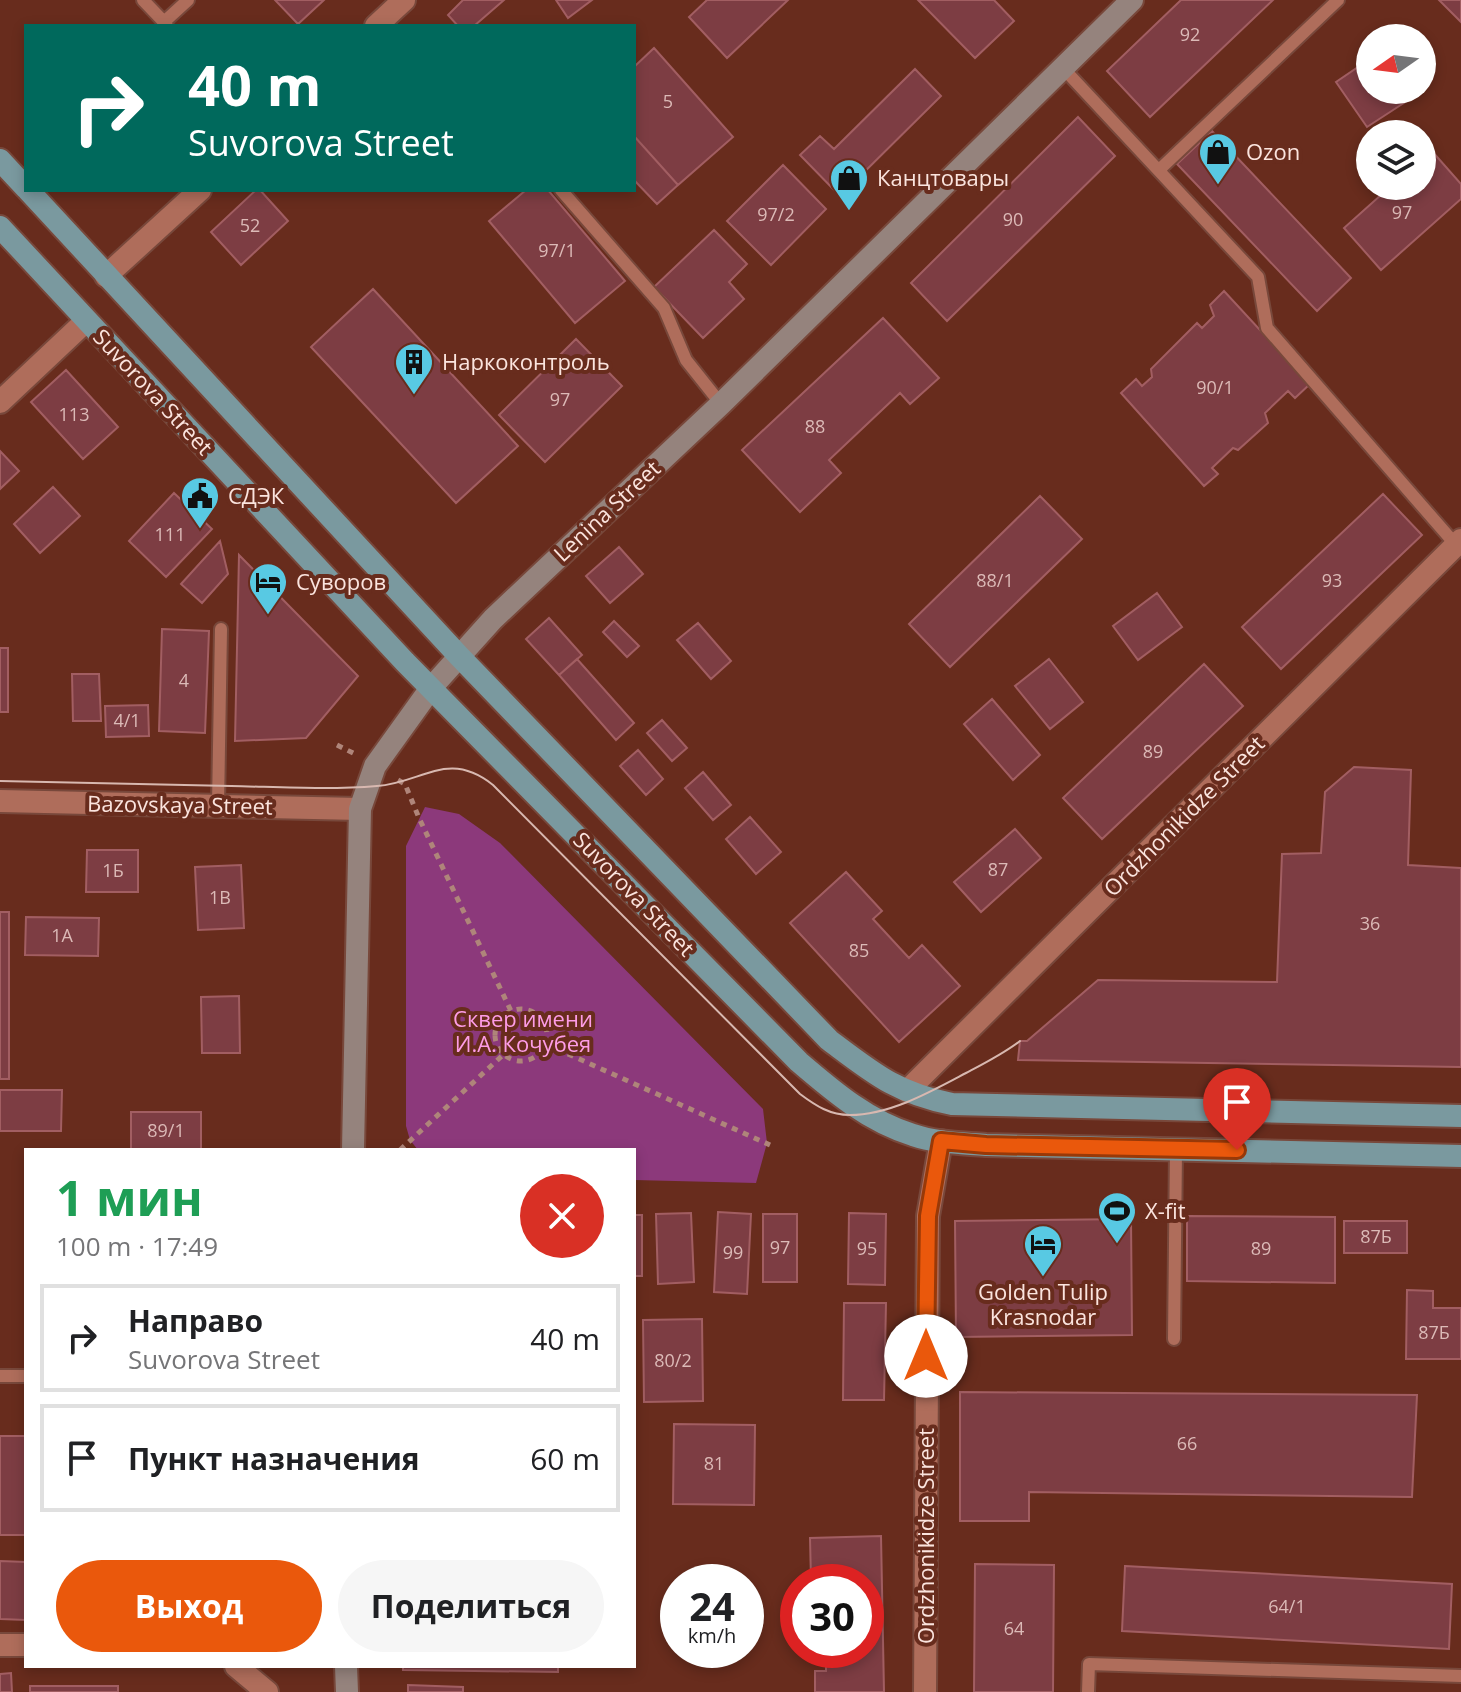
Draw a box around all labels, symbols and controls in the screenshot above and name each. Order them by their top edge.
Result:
house number: 92 [1180,22,1200,46]
north arrow [1356,24,1436,104]
map controls [1356,24,1436,200]
text: 40 m [188,46,322,122]
icon: right [56,56,160,160]
house number: 5 [663,89,673,113]
text: Suvorova Street [188,118,454,167]
button: layers [1356,120,1436,200]
shop icon: Ozon [1197,131,1239,186]
place label: Ozon [1246,136,1300,166]
shop icon: Канцтовары [828,157,870,212]
place label: Канцтовары [877,162,1009,192]
house number: 97 [1392,200,1412,224]
house number: 97/2 [757,202,795,226]
house number: 90 [1003,207,1023,231]
house number: 52 [240,213,260,237]
house number: 97/1 [538,238,576,262]
street label: Suvorova Street [87,322,220,461]
building icon: Наркоконтроль [393,341,435,396]
place label: Наркоконтроль [442,346,610,376]
house number: 90/1 [1196,375,1234,399]
house number: 97 [550,387,570,411]
house number: 113 [59,402,89,426]
house number: 88 [805,414,825,438]
street label: Lenina Street [546,453,666,568]
public building icon: СДЭК [179,475,221,530]
place label: СДЭК [228,480,285,510]
house number: 111 [155,522,185,546]
hotel icon: Суворов [247,561,289,616]
place label: Суворов [296,566,386,596]
house number: 88/1 [976,568,1014,592]
house number: 93 [1322,568,1342,592]
house number: 4 [179,668,189,692]
house number: 4/1 [113,708,141,732]
street label: Ordzhonikidze Street [1096,728,1270,902]
house number: 89 [1143,739,1163,763]
street label: Bazovskaya Street [87,787,273,821]
street label: Suvorova Street [568,824,702,962]
house number: 87 [988,857,1008,881]
house number: 1Б [102,858,124,882]
house number: 1В [209,885,231,909]
house number: 36 [1360,911,1380,935]
house number: 1А [51,923,73,947]
house number: 85 [849,938,869,962]
park label: Сквер имени И.А. Кочубея [453,1003,593,1058]
pin [1203,1068,1271,1150]
icon: arrive [1215,1080,1259,1124]
house number: 89/1 [147,1118,185,1142]
text: 1 мин [56,1165,203,1230]
button: close [520,1174,604,1258]
sports icon: X-fit [1096,1190,1138,1245]
place label: X-fit [1145,1195,1186,1225]
hotel icon: Golden Tulip Krasnodar [1022,1223,1064,1278]
house number: 87Б [1360,1224,1392,1248]
text: 100 m · 17:49 [56,1228,218,1264]
house number: 97 [770,1235,790,1259]
house number: 95 [857,1236,877,1260]
house number: 89 [1251,1236,1271,1260]
house number: 99 [723,1240,743,1264]
place label: Golden Tulip Krasnodar [978,1276,1108,1331]
text: Направо [128,1300,263,1341]
position arrow [884,1314,968,1398]
icon: right [60,1316,104,1360]
text: 40 m [530,1318,600,1359]
house number: 87Б [1418,1320,1450,1344]
text: Suvorova Street [128,1341,320,1377]
house number: 80/2 [654,1348,692,1372]
street label: Ordzhonikidze Street [910,1428,940,1644]
house number: 66 [1177,1431,1197,1455]
icon: arrive [60,1436,104,1480]
text: Пункт назначения [128,1438,420,1479]
text: 60 m [530,1438,600,1479]
house number: 81 [704,1451,724,1475]
button: Выход [56,1560,322,1652]
button: Поделиться [338,1560,604,1652]
speed limit sign: 30 [780,1564,884,1668]
text: 24 [689,1578,735,1633]
house number: 64/1 [1268,1594,1306,1618]
house number: 64 [1004,1616,1024,1640]
text: km/h [688,1622,736,1649]

